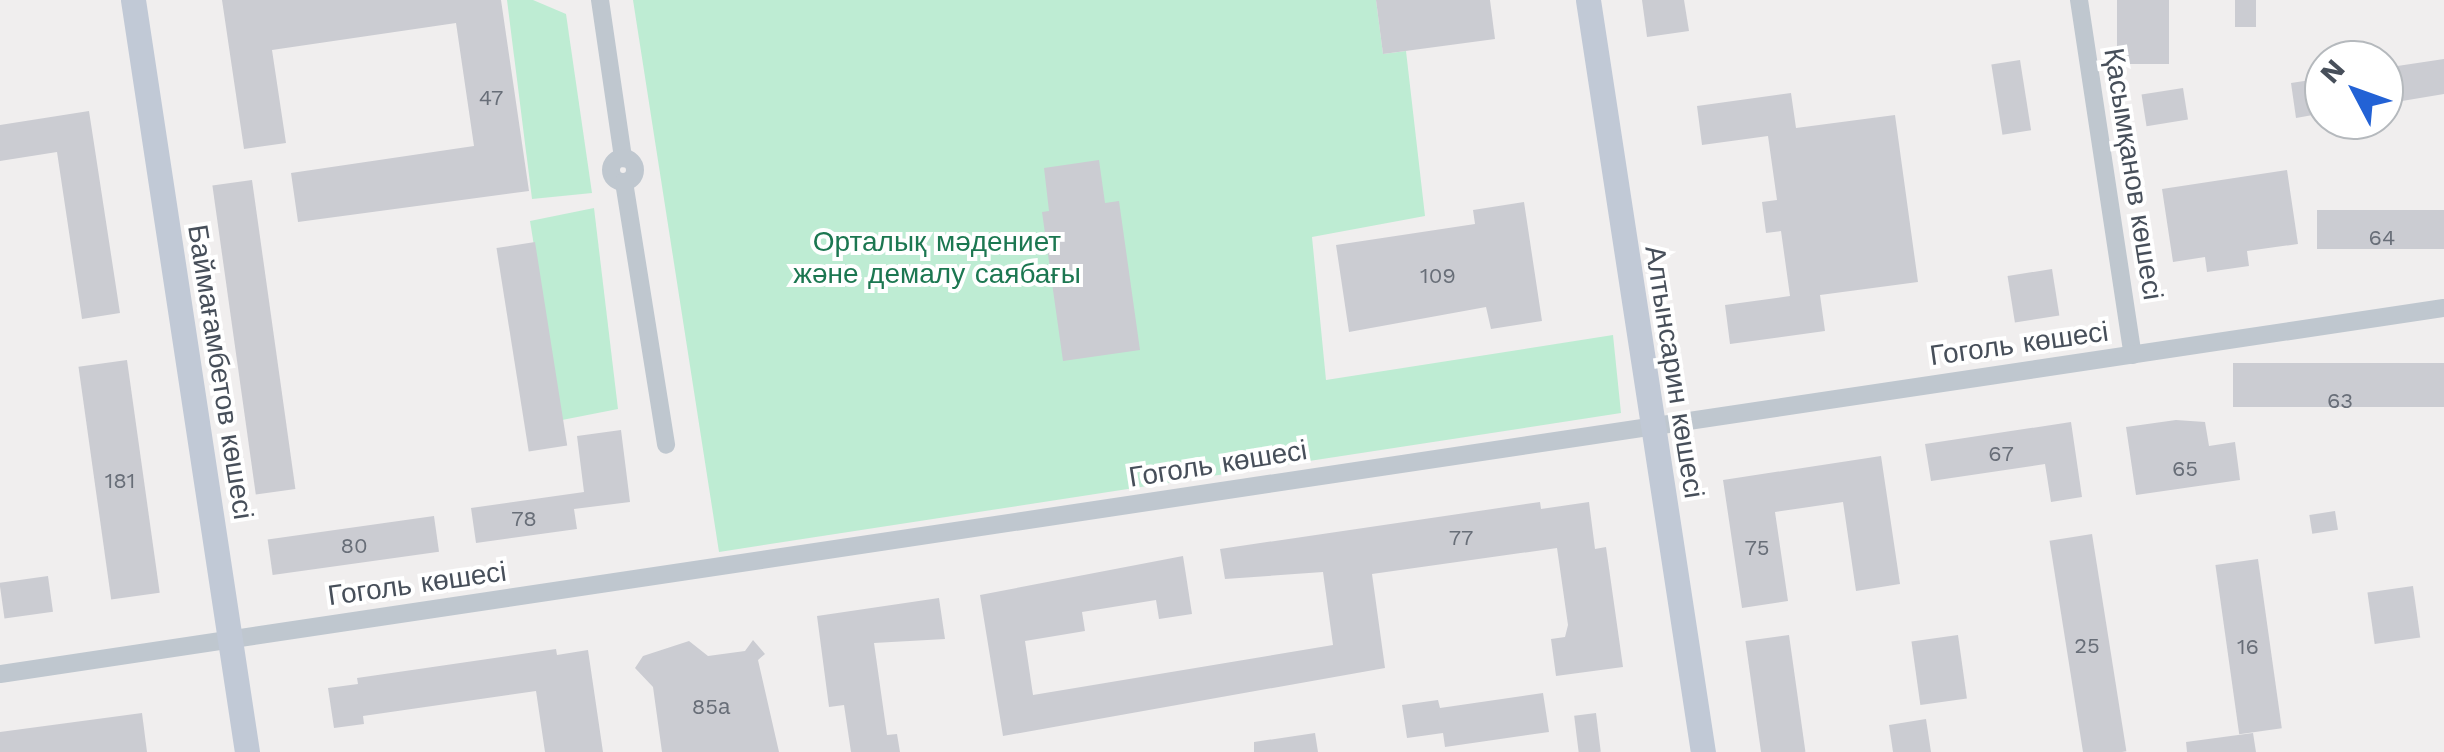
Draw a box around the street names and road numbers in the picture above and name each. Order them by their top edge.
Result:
street label: Қасымқанов көшесі [2096,46,2170,302]
street label: Баймағамбетов көшесі [180,222,260,522]
street label: Алтынсарин көшесі [1637,243,1711,501]
street label: Гоголь көшесі [1928,315,2110,373]
street label: Гоголь көшесі [1126,433,1310,495]
street label: Гоголь көшесі [326,555,508,613]

